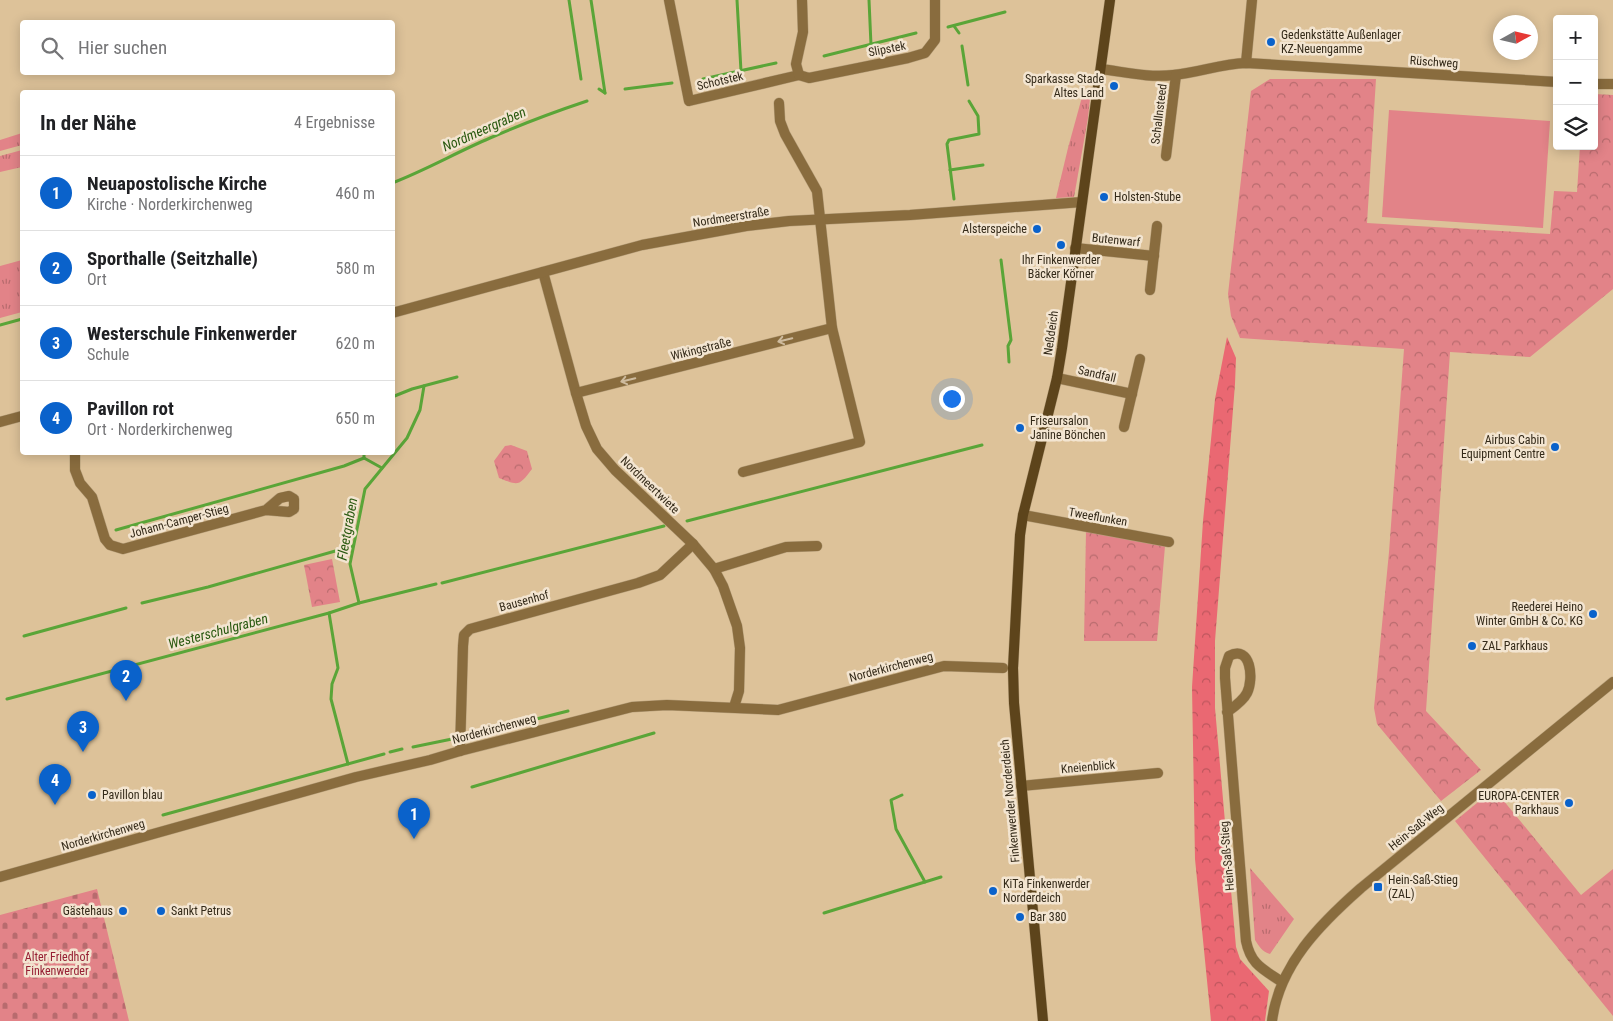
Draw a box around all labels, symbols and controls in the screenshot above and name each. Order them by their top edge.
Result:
north arrow [1493,15,1538,60]
map controls [1553,15,1598,150]
button: + [1553,15,1598,60]
search box [20,20,395,75]
place label: Gedenkstätte Außenlager KZ-Neuengamme [1281,28,1401,56]
icon: search [38,34,66,62]
text: Hier suchen [78,36,167,59]
marker: Gedenkstätte Außenlager KZ-Neuengamme [1265,36,1277,48]
street label: Slipstek [867,38,907,59]
street label: Rüschweg [1409,53,1459,71]
button: − [1553,60,1598,105]
street label: Schotstek [695,69,745,93]
place label: Sparkasse Stade Altes Land [1025,72,1104,100]
marker: Sparkasse Stade Altes Land [1108,80,1120,92]
street label: Schallnsteed [1148,83,1170,145]
water label: Nordmeergraben [440,103,528,155]
button: layers [1553,105,1598,150]
text: In der Nähe [40,111,136,135]
text: 4 Ergebnisse [294,113,375,132]
text: Neuapostolische Kirche [87,172,267,195]
text: 1 [52,184,60,203]
text: 460 m [336,184,375,203]
place label: Holsten-Stube [1114,190,1181,204]
marker: Holsten-Stube [1098,191,1110,203]
text: Kirche · Norderkirchenweg [87,195,253,214]
street label: Nordmeerstraße [692,204,770,230]
place label: Alsterspeiche [962,222,1027,236]
marker: Alsterspeiche [1031,223,1043,235]
street label: Butenwarf [1091,231,1141,250]
marker: Ihr Finkenwerder Bäcker Körner [1055,239,1067,251]
text: Sporthalle (Seitzhalle) [87,247,258,270]
place label: Ihr Finkenwerder Bäcker Körner [1022,253,1101,281]
text: 2 [52,259,60,278]
text: 580 m [336,259,375,278]
text: Ort [87,270,107,289]
street label: Neßdeich [1041,310,1061,356]
text: Westerschule Finkenwerder [87,322,297,345]
text: 3 [52,334,60,353]
text: 620 m [336,334,375,353]
street label: Wikingstraße [669,335,733,363]
one-way arrow [778,336,794,345]
text: Schule [87,345,129,364]
street label: Sandfall [1077,363,1117,385]
one-way arrow [620,376,636,385]
your location [939,386,965,412]
text: Pavillon rot [87,397,174,420]
text: 4 [52,409,60,428]
text: 650 m [336,409,375,428]
place label: Friseursalon Janine Bönchen [1030,414,1106,442]
text: Ort · Norderkirchenweg [87,420,233,439]
marker: Friseursalon Janine Bönchen [1014,422,1026,434]
place label: Airbus Cabin Equipment Centre [1461,433,1545,461]
marker: Airbus Cabin Equipment Centre [1549,441,1561,453]
street label: Nordmeertwiete [618,454,682,517]
water label: Fleetgraben [334,497,360,561]
street label: Johann-Camper-Stieg [128,501,230,541]
street label: Tweeflunken [1068,505,1129,529]
street label: Bausenhof [498,588,550,614]
place label: Reederei Heino Winter GmbH & Co. KG [1476,600,1583,628]
marker: Reederei Heino Winter GmbH & Co. KG [1587,608,1599,620]
water label: Westerschulgraben [166,610,270,652]
place label: ZAL Parkhaus [1482,639,1548,653]
marker: ZAL Parkhaus [1466,640,1478,652]
street label: Norderkirchenweg [848,649,934,685]
pin: 2 [110,660,142,701]
pin: 3 [67,711,99,752]
street label: Norderkirchenweg [451,711,537,747]
street label: Finkenwerder Norderdeich [998,739,1022,863]
street label: Kneienblick [1060,758,1116,776]
pin: 4 [39,764,71,805]
place label: Pavillon blau [102,788,163,802]
marker: Pavillon blau [86,789,98,801]
place label: EUROPA-CENTER Parkhaus [1478,789,1560,817]
marker: EUROPA-CENTER Parkhaus [1563,797,1575,809]
pin: 1 [398,798,430,839]
street label: Hein-Saß-Weg [1386,801,1446,853]
street label: Norderkirchenweg [60,816,146,854]
street label: Hein-Saß-Stieg [1217,820,1237,891]
place label: Hein-Saß-Stieg (ZAL) [1388,873,1458,901]
place label: KiTa Finkenwerder Norderdeich [1003,877,1090,905]
marker: Hein-Saß-Stieg (ZAL) [1372,881,1384,893]
marker: KiTa Finkenwerder Norderdeich [987,885,999,897]
place label: Gästehaus [63,904,113,918]
place label: Sankt Petrus [171,904,231,918]
marker: Gästehaus [117,905,129,917]
marker: Sankt Petrus [155,905,167,917]
place label: Bar 380 [1030,910,1067,924]
marker: Bar 380 [1014,911,1026,923]
park label: Alter Friedhof Finkenwerder [25,950,89,978]

